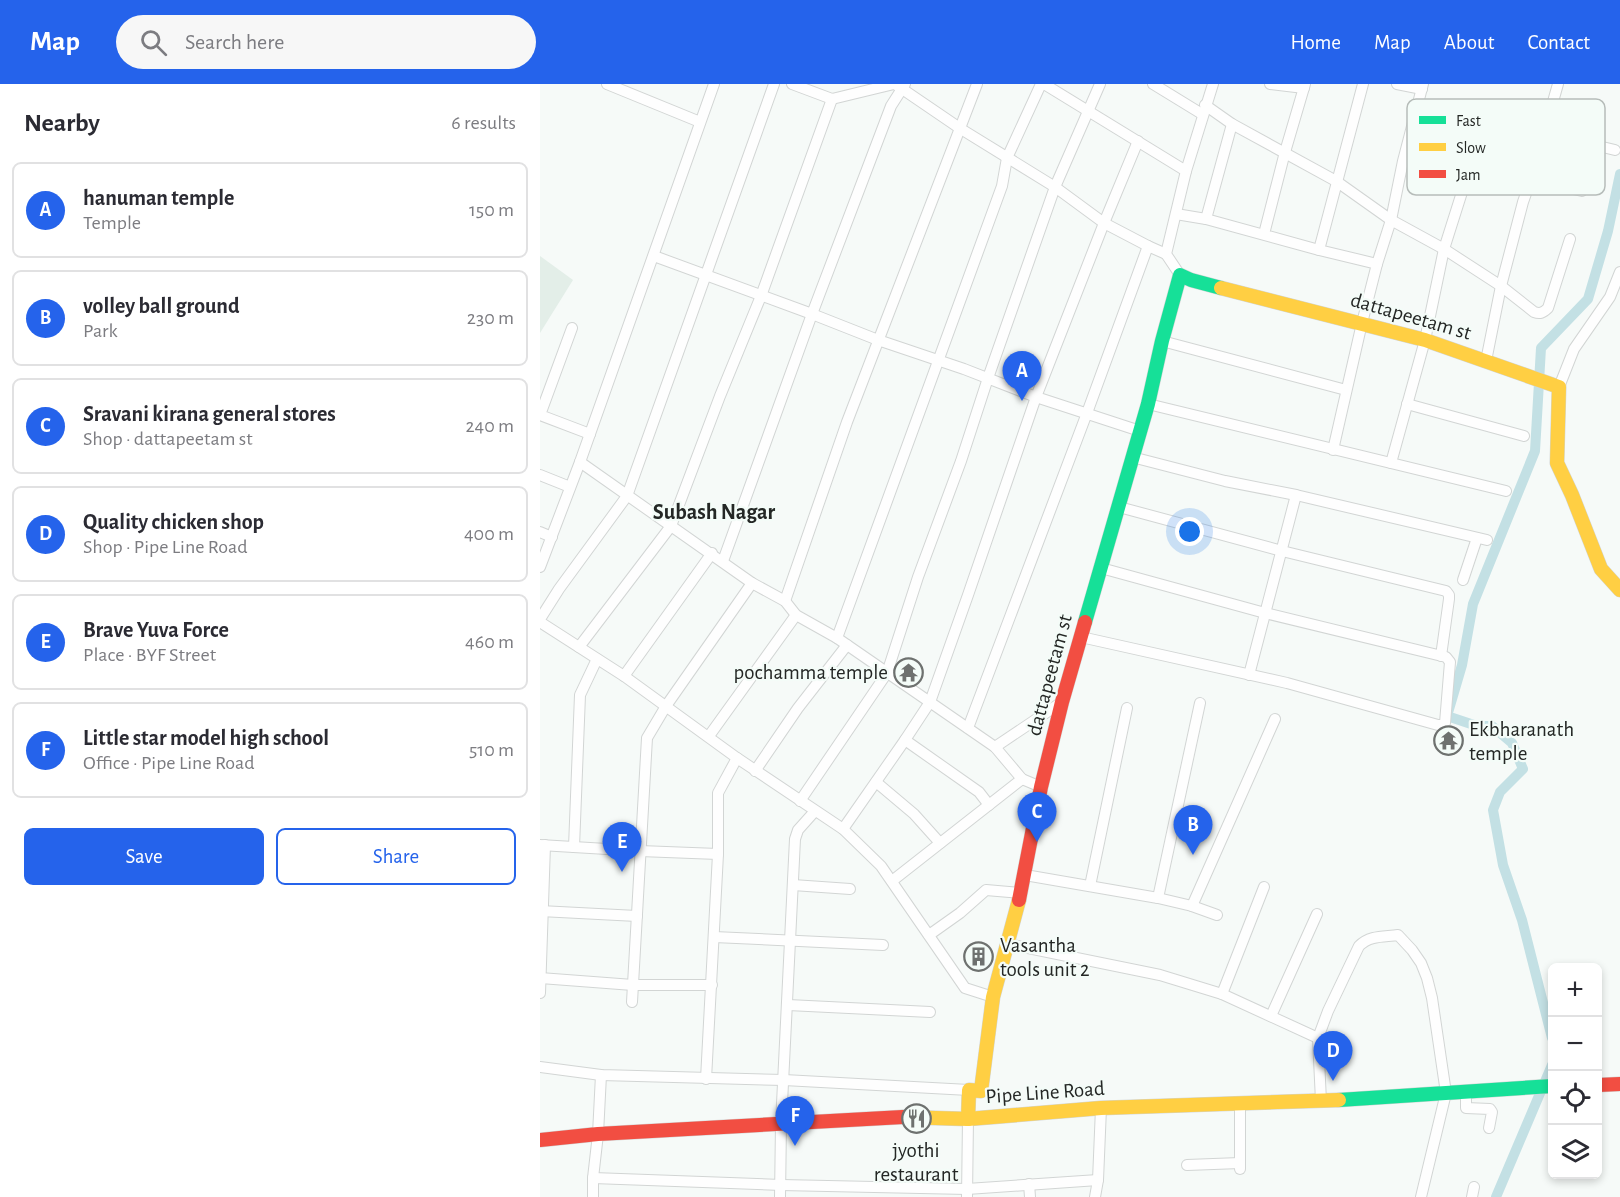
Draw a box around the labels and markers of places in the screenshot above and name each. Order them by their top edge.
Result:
pin: A [1002,352,1042,401]
temple icon: pochamma temple [893,656,925,688]
place label: pochamma temple [734,662,888,683]
place label: Ekbharanath temple [1469,719,1574,764]
temple icon: Ekbharanath temple [1432,725,1464,757]
pin: C [1018,792,1056,842]
pin: B [1174,806,1212,855]
pin: E [602,822,641,872]
place label: Vasantha tools unit 2 [1000,935,1090,980]
building icon: Vasantha tools unit 2 [963,941,995,973]
pin: D [1314,1032,1352,1081]
pin: F [776,1096,814,1146]
restaurant icon: jyothi restaurant [900,1103,932,1135]
place label: jyothi restaurant [874,1140,959,1185]

